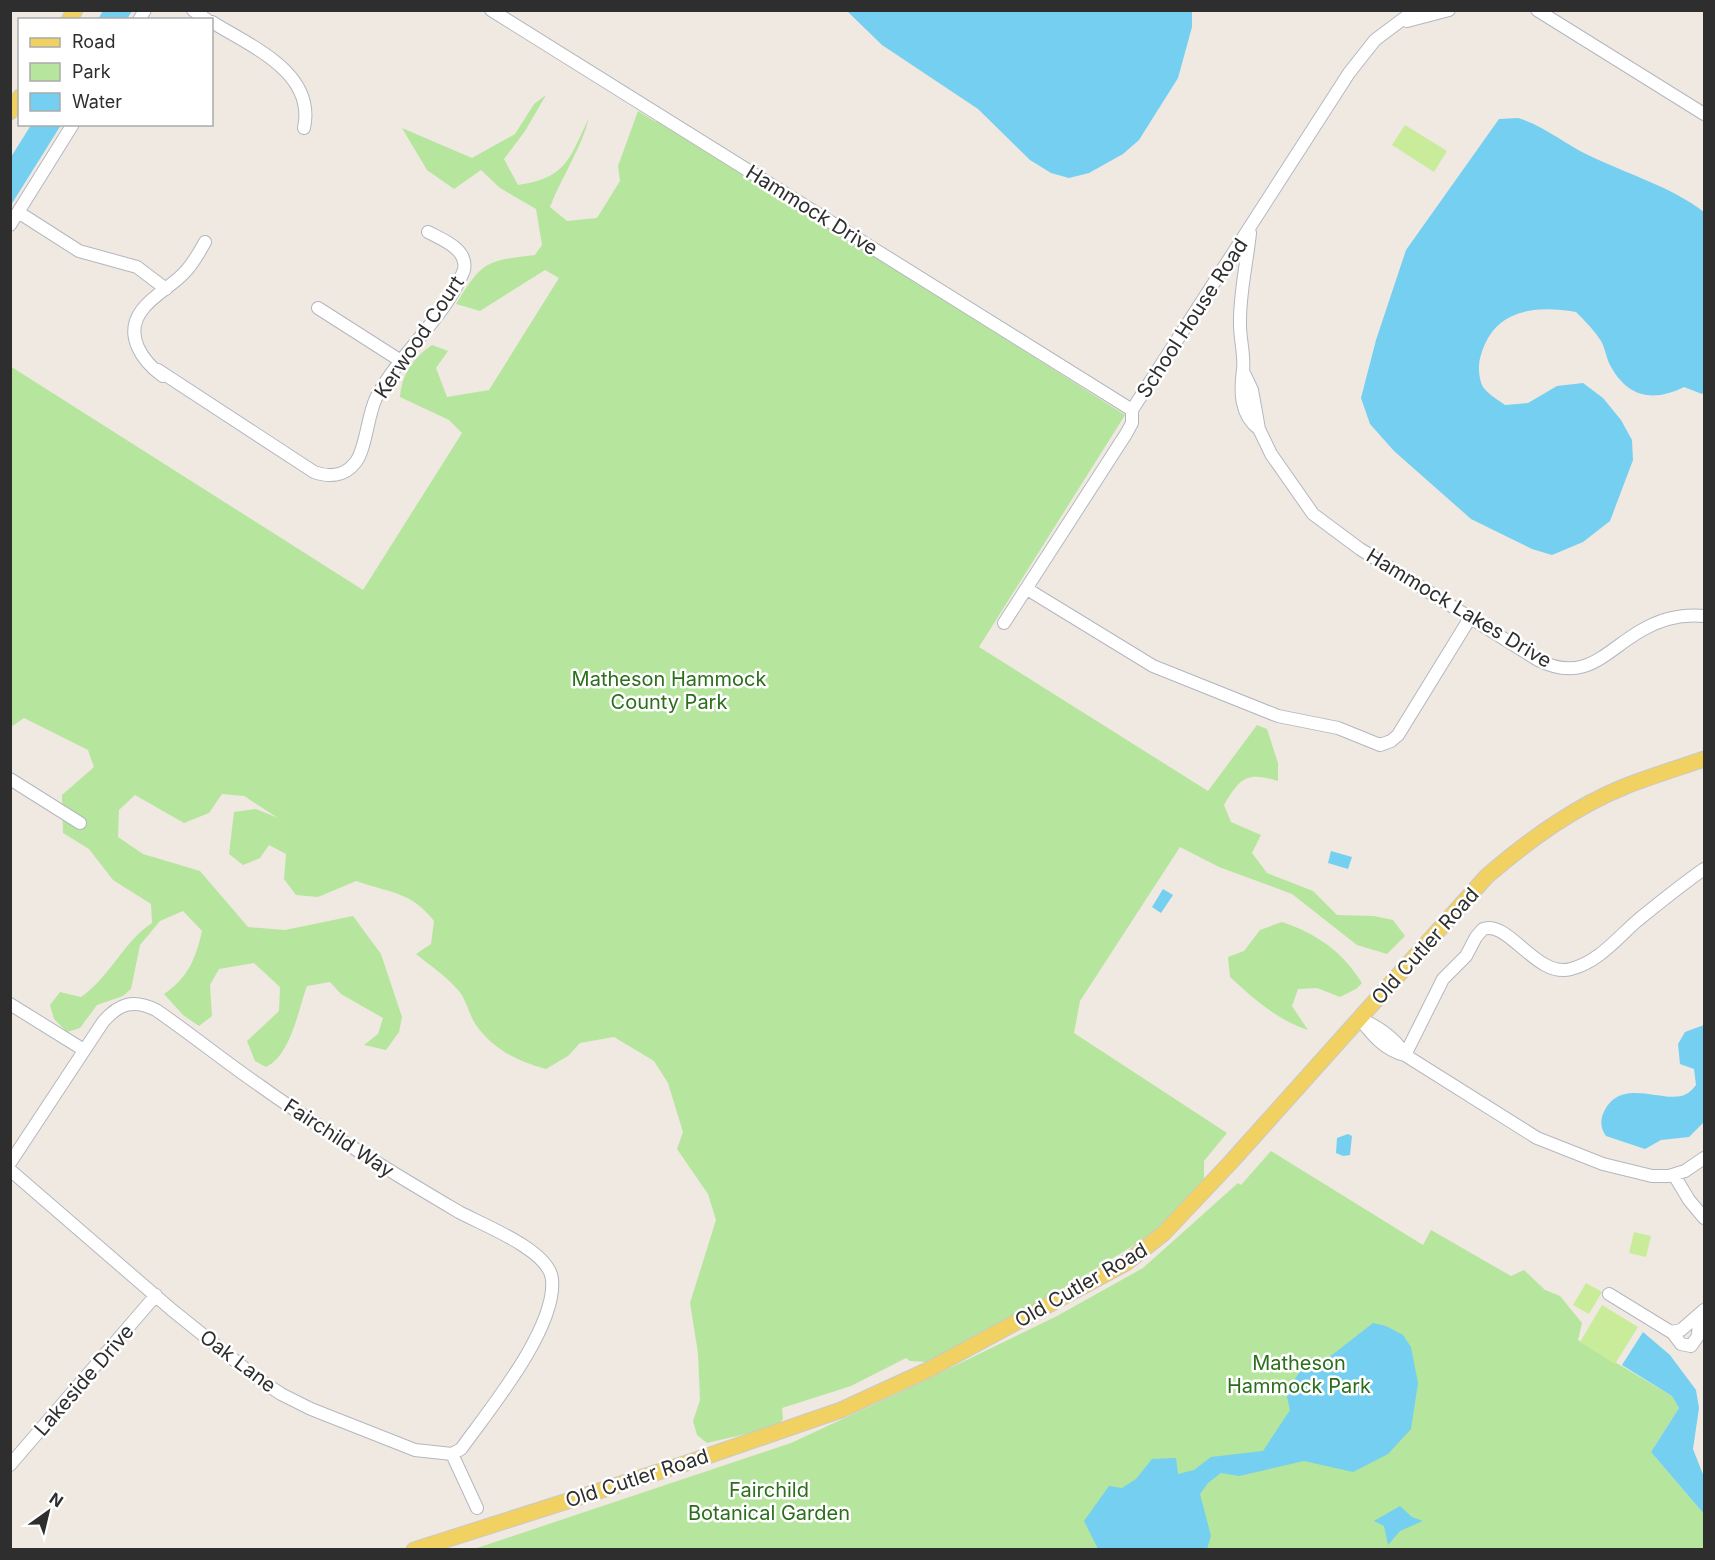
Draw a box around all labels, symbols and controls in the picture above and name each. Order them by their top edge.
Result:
legend [18,18,213,126]
text: Road [72,31,115,52]
text: Park [72,61,111,82]
text: Water [72,91,122,112]
street label: Hammock Drive [742,160,882,260]
street label: School House Road [1131,234,1253,402]
street label: Kerwood Court [369,271,469,403]
street label: Hammock Lakes Drive [1362,543,1556,673]
park label: Matheson Hammock County Park [572,667,766,714]
street label: Old Cutler Road [1366,883,1484,1009]
street label: Fairchild Way [280,1094,398,1182]
street label: Old Cutler Road [1011,1237,1151,1333]
street label: Lakeside Drive [29,1320,139,1440]
street label: Oak Lane [195,1325,281,1397]
park label: Matheson Hammock Park [1227,1351,1371,1398]
street label: Old Cutler Road [562,1444,712,1512]
park label: Fairchild Botanical Garden [688,1478,850,1525]
north arrow [18,1482,78,1542]
text: N [46,1488,67,1511]

